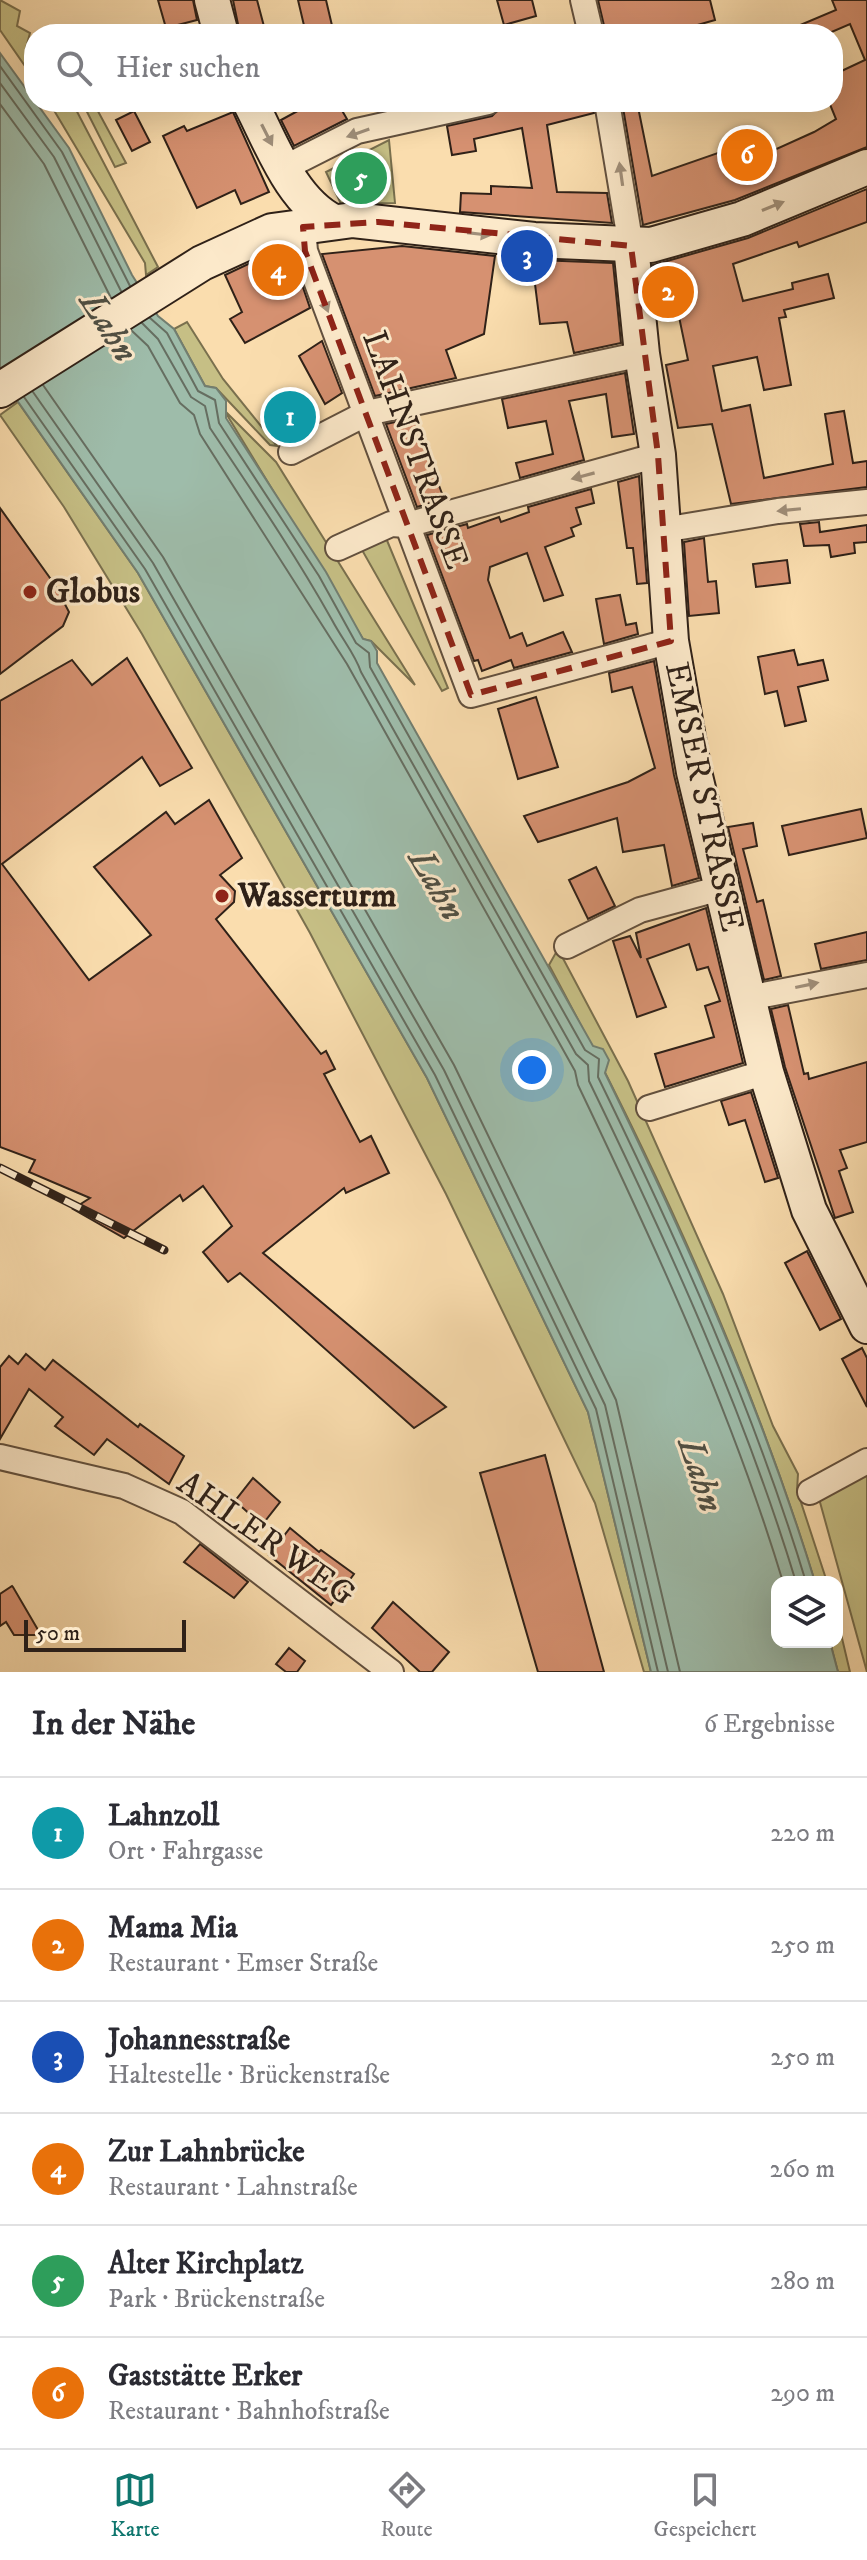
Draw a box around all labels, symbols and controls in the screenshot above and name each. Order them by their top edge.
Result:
search box [24,24,843,112]
icon: search [52,46,96,90]
text: Hier suchen [116,50,260,87]
one-way arrow [261,124,274,147]
pin: 6 [721,125,773,185]
one-way arrow [346,127,370,140]
pin: 5 [335,148,387,208]
one-way arrow [614,161,627,186]
one-way arrow [761,200,784,213]
pin: 3 [501,226,553,286]
one-way arrow [467,227,492,240]
pin: 4 [252,240,304,300]
pin: 2 [642,262,694,322]
water label: Lahn [68,281,147,371]
one-way arrow [318,289,331,313]
street label: LAHNSTRASSE [352,325,478,575]
pin: 1 [264,387,316,447]
one-way arrow [571,470,596,482]
one-way arrow [776,504,801,517]
place label: Globus [46,571,140,613]
marker: Globus [21,583,39,601]
street label: EMSER STRASSE [655,658,753,936]
water label: Lahn [397,839,474,929]
place label: Wasserturm [237,875,397,917]
marker: Wasserturm [213,887,231,905]
one-way arrow [795,978,820,991]
your location [512,1050,552,1090]
water label: Lahn [666,1430,733,1518]
street label: AHLER WEG [169,1462,363,1616]
map controls [771,1576,843,1648]
button: layers [771,1576,843,1648]
scale bar [24,1616,186,1652]
text: 50 m [36,1620,80,1647]
text: In der Nähe [32,1703,195,1745]
text: 6 Ergebnisse [704,1708,835,1741]
text: Lahnzoll [108,1798,219,1835]
text: 1 [53,1817,63,1850]
text: 220 m [770,1817,835,1850]
text: Ort · Fahrgasse [108,1835,263,1868]
text: Mama Mia [108,1910,238,1947]
text: 2 [52,1929,64,1962]
text: 250 m [770,1929,835,1962]
text: Restaurant · Emser Straße [108,1947,378,1980]
text: Johannesstraße [108,2022,290,2059]
text: 3 [53,2041,63,2074]
text: 250 m [770,2041,835,2074]
text: Haltestelle · Brückenstraße [108,2059,390,2092]
text: Zur Lahnbrücke [108,2134,305,2171]
text: 4 [51,2153,65,2186]
text: 260 m [770,2153,835,2186]
text: Restaurant · Lahnstraße [108,2171,358,2204]
text: Alter Kirchplatz [108,2246,303,2283]
text: 5 [52,2265,64,2298]
text: 280 m [770,2265,835,2298]
text: Park · Brückenstraße [108,2283,325,2316]
text: Gaststätte Erker [108,2358,302,2395]
text: 6 [51,2377,65,2410]
text: 290 m [770,2377,835,2410]
text: Restaurant · Bahnhofstraße [108,2395,390,2428]
tab: Karte [110,2468,160,2543]
tab: Route [381,2468,433,2543]
tab: Gespeichert [654,2468,757,2543]

